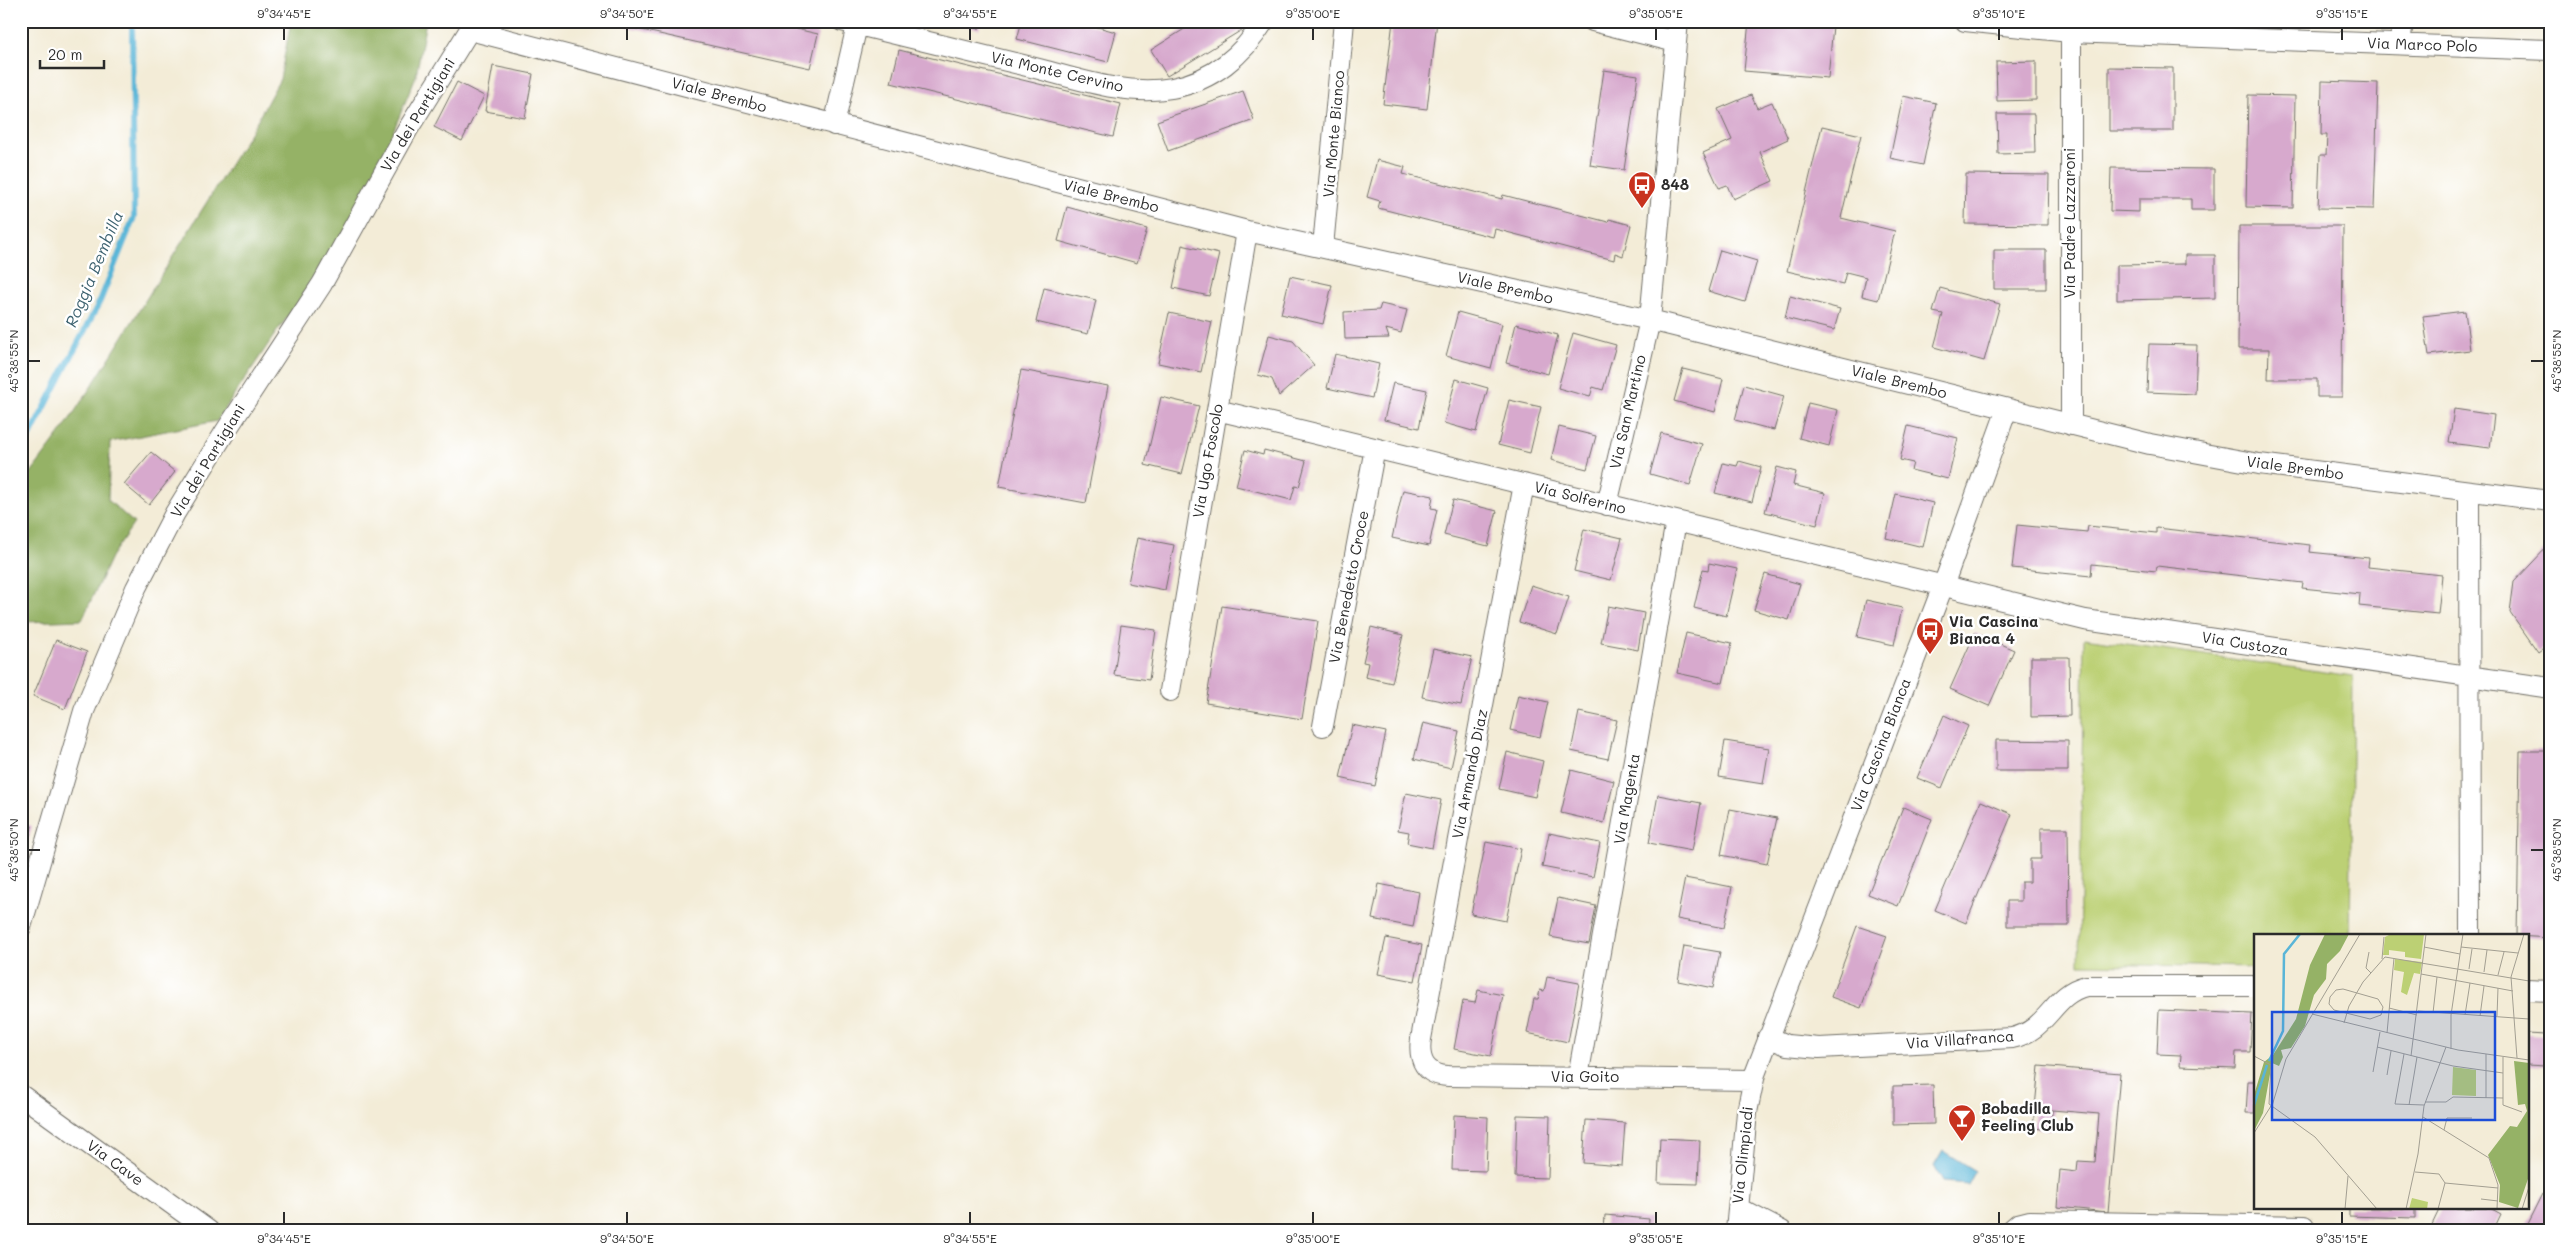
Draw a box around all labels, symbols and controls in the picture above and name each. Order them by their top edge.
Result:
text: 9°34'45"E [257,5,311,21]
text: 9°34'50"E [600,5,654,21]
text: 9°34'55"E [943,5,997,21]
text: 9°35'00"E [1286,5,1340,21]
text: 9°35'05"E [1629,5,1683,21]
text: 9°35'10"E [1973,5,2025,21]
text: 9°35'15"E [2316,5,2368,21]
street label: Via Marco Polo [2366,32,2478,56]
scale bar [40,38,104,70]
text: 20 m [48,44,82,64]
street label: Via Monte Cervino [989,46,1126,96]
street label: Via dei Partigiani [375,54,459,175]
street label: Via Monte Bianco [1317,69,1349,198]
street label: Viale Brembo [669,72,769,116]
street label: Via Padre Lazzaroni [2059,148,2079,298]
bus stop icon: 848 [1627,170,1657,209]
street label: Viale Brembo [1061,173,1161,217]
place label: 848 [1661,174,1689,194]
water label: Roggia Bembilla [60,208,127,330]
street label: Viale Brembo [1455,266,1555,308]
text: 45°38'55"N [5,330,21,392]
text: 45°38'55"N [2548,330,2564,392]
street label: Via San Martino [1604,353,1650,471]
street label: Viale Brembo [1849,359,1949,403]
street label: Via dei Partigiani [165,400,249,521]
street label: Via Ugo Foscolo [1187,402,1227,520]
street label: Viale Brembo [2245,450,2345,484]
street label: Via Solferino [1532,476,1628,518]
street label: Via Benedetto Croce [1323,509,1373,665]
place label: Via Cascina Bianca 4 [1949,611,2038,648]
bus stop icon: Via Cascina Bianca 4 [1915,616,1945,655]
street label: Via Custoza [2200,626,2290,660]
street label: Via Cascina Bianca [1845,675,1915,814]
street label: Via Armando Diaz [1447,707,1491,840]
street label: Via Magenta [1608,752,1644,846]
text: 45°38'50"N [5,818,21,882]
text: 45°38'50"N [2548,818,2564,882]
inset map [2254,934,2528,1210]
street label: Via Villafranca [1905,1025,2015,1053]
street label: Via Goito [1551,1066,1619,1086]
place label: Bobadilla Feeling Club [1981,1098,2074,1135]
bar icon: Bobadilla Feeling Club [1947,1103,1977,1142]
street label: Via Olimpiadi [1727,1105,1757,1205]
street label: Via Cave [83,1135,148,1190]
text: 9°34'45"E [257,1230,311,1246]
text: 9°34'50"E [600,1230,654,1246]
text: 9°34'55"E [943,1230,997,1246]
text: 9°35'00"E [1286,1230,1340,1246]
text: 9°35'05"E [1629,1230,1683,1246]
text: 9°35'10"E [1973,1230,2025,1246]
text: 9°35'15"E [2316,1230,2368,1246]

